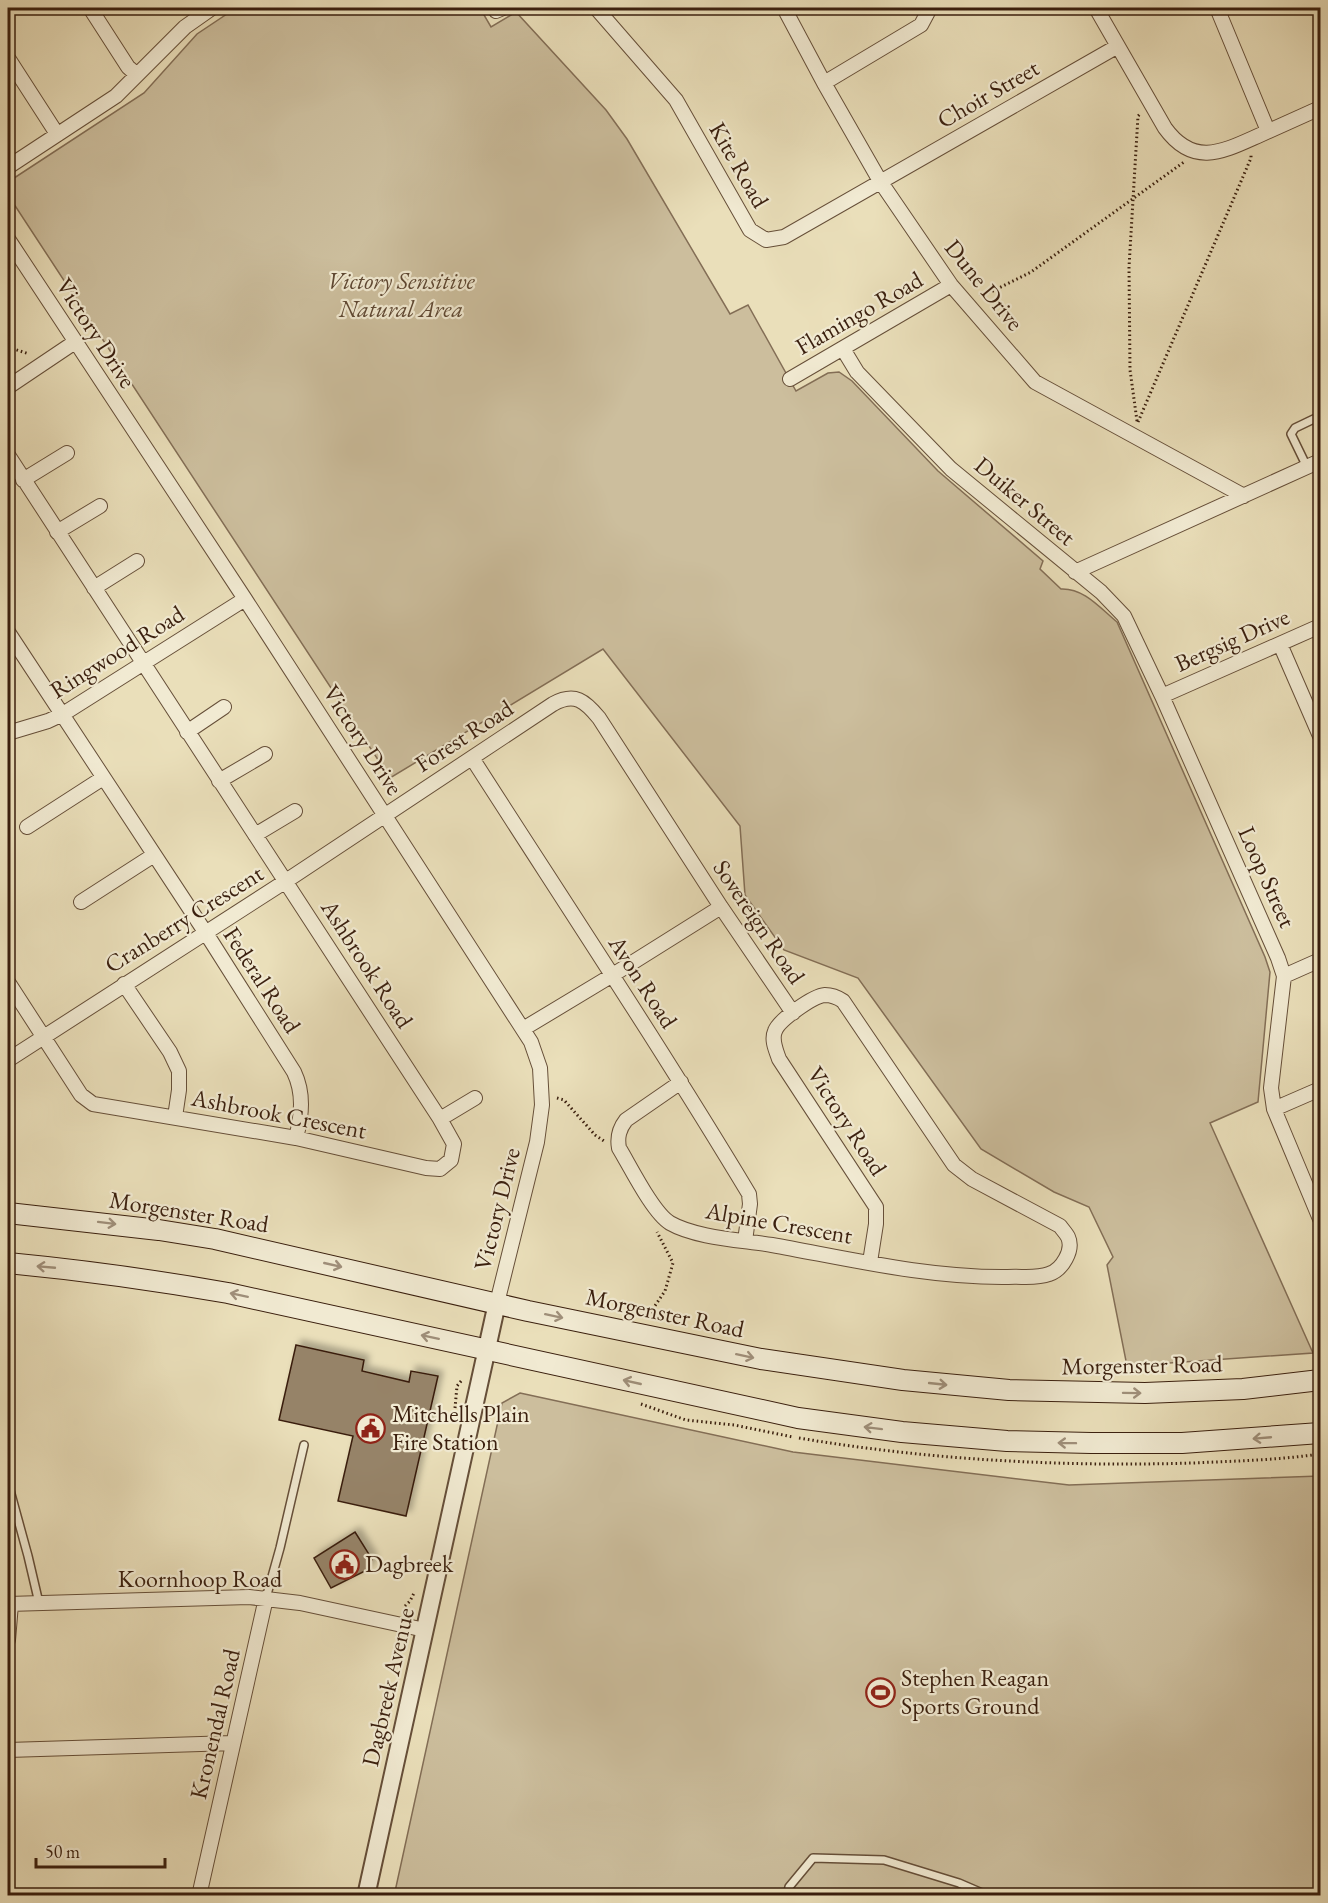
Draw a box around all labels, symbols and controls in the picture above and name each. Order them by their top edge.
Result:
street label: Choir Street [931,52,1045,135]
street label: Kite Road [702,116,777,214]
street label: Dune Drive [938,233,1031,337]
street label: Flamingo Road [789,263,929,362]
park label: Victory Sensitive Natural Area [327,265,476,324]
street label: Victory Drive [49,272,144,394]
street label: Duiker Street [968,449,1083,552]
street label: Ringwood Road [44,597,190,705]
street label: Bergsig Drive [1170,601,1294,679]
street label: Victory Drive [316,679,411,801]
street label: Forest Road [409,692,519,779]
street label: Loop Street [1231,821,1304,933]
street label: Sovereign Road [706,854,813,991]
street label: Cranberry Crescent [99,857,269,980]
street label: Ashbrook Road [314,893,421,1034]
street label: Federal Road [217,921,309,1039]
street label: Avon Road [601,929,685,1035]
street label: Victory Road [801,1060,895,1182]
street label: Ashbrook Crescent [188,1081,370,1146]
street label: Victory Drive [466,1144,527,1273]
street label: Morgenster Road [107,1184,272,1240]
street label: Alpine Crescent [702,1194,855,1251]
one-way arrow [97,1218,117,1229]
one-way arrow [322,1260,342,1271]
one-way arrow [37,1261,57,1272]
street label: Morgenster Road [583,1281,748,1345]
one-way arrow [230,1289,249,1301]
one-way arrow [544,1311,563,1322]
one-way arrow [421,1331,440,1342]
street label: Morgenster Road [1061,1348,1224,1381]
one-way arrow [735,1351,754,1362]
one-way arrow [623,1375,642,1387]
one-way arrow [927,1379,947,1390]
one-way arrow [1122,1387,1142,1399]
place label: Mitchells Plain Fire Station [392,1398,530,1457]
public building icon: Mitchells Plain Fire Station [355,1412,387,1444]
one-way arrow [864,1423,883,1434]
one-way arrow [1253,1433,1273,1444]
one-way arrow [1058,1437,1078,1449]
public building icon: Dagbreek [328,1548,360,1580]
place label: Dagbreek [365,1548,454,1579]
street label: Koornhoop Road [118,1563,283,1594]
street label: Dagbreek Avenue [354,1605,421,1769]
street label: Kronendal Road [182,1645,247,1802]
place label: Stephen Reagan Sports Ground [901,1662,1049,1721]
sports icon: Stephen Reagan Sports Ground [864,1676,896,1708]
scale bar [36,1831,165,1869]
text: 50 m [45,1840,80,1863]

